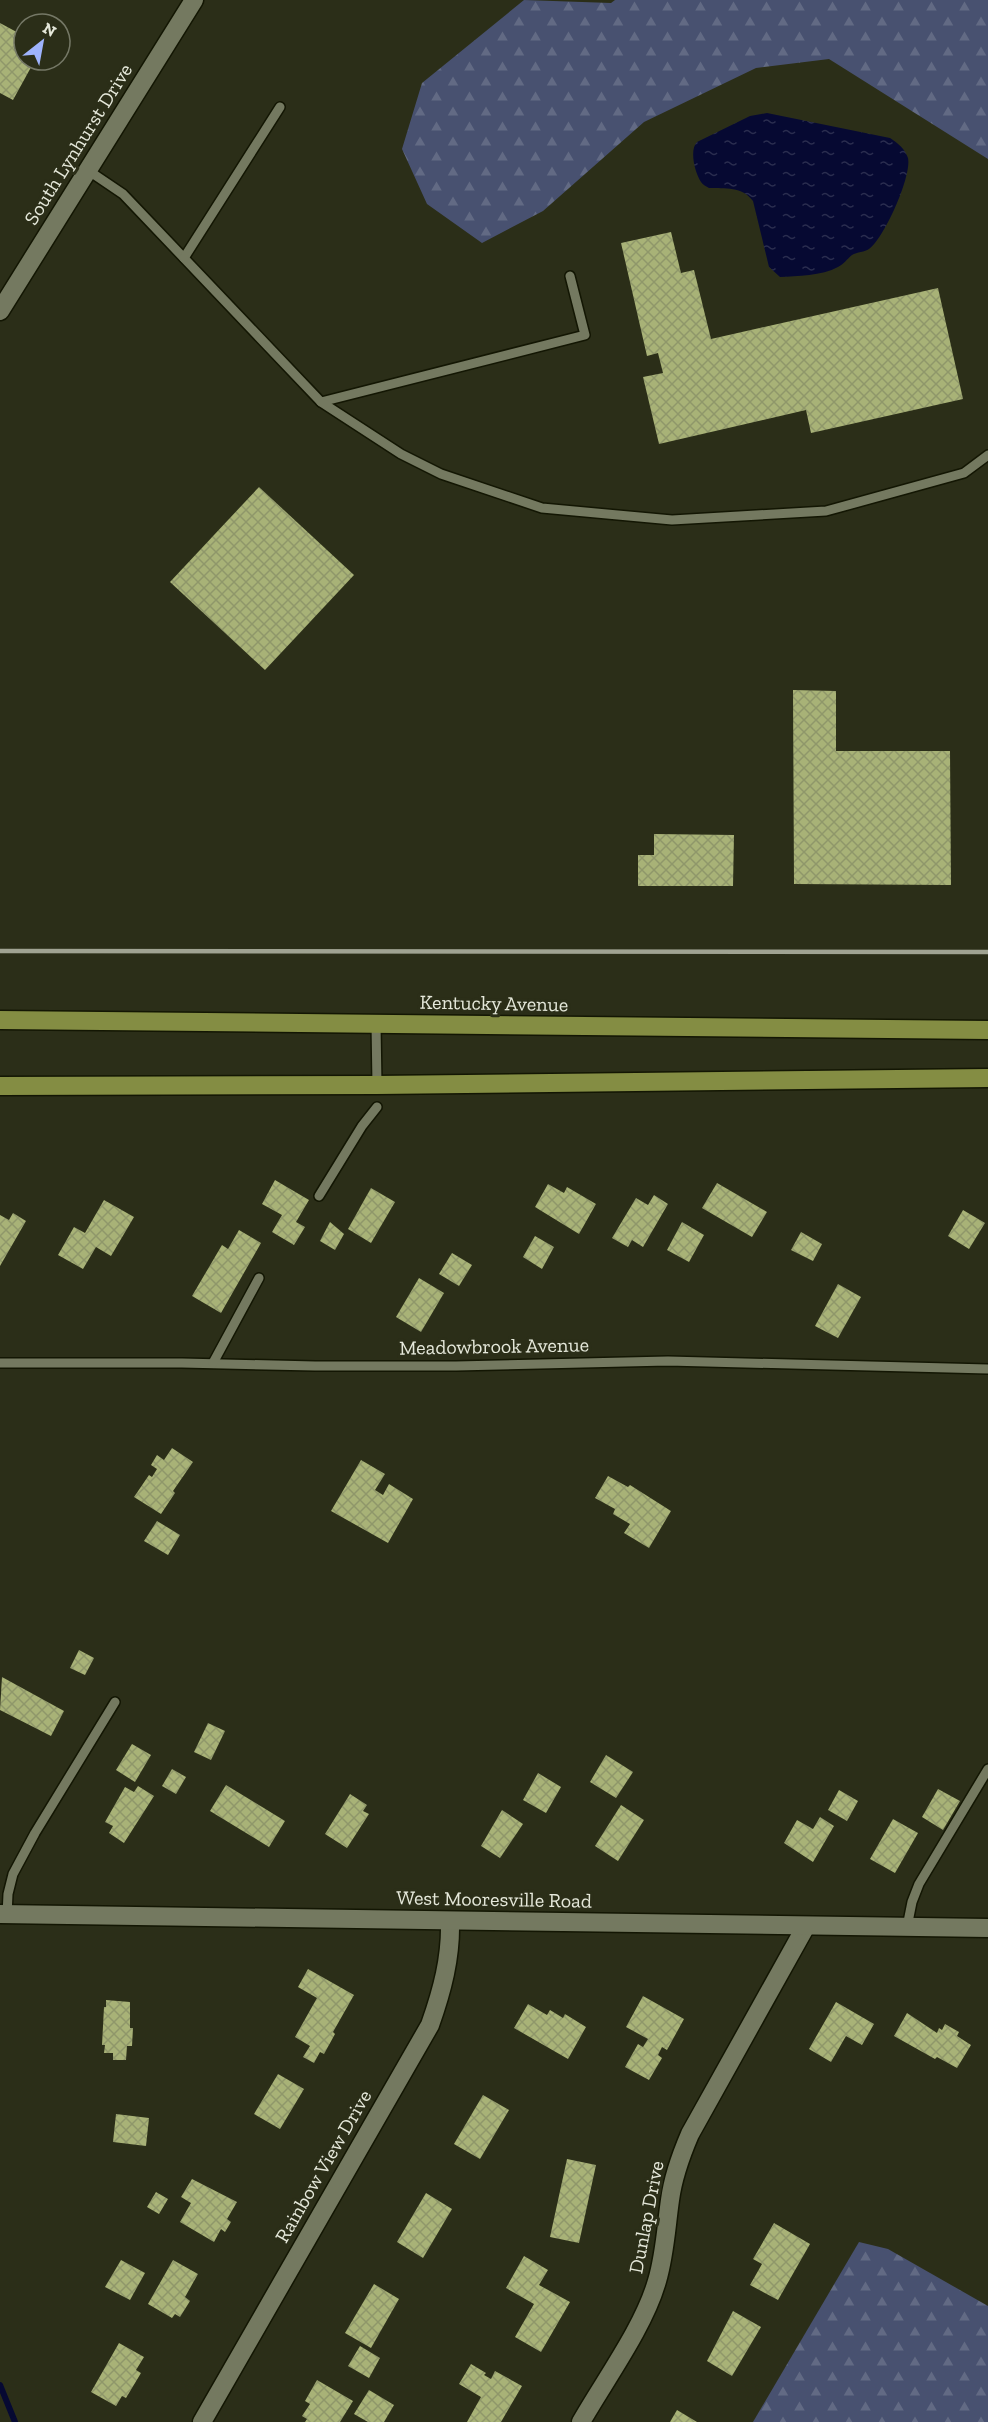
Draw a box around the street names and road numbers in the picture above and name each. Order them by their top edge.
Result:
street label: South Lynhurst Drive [19,59,137,229]
street label: Kentucky Avenue [419,990,569,1016]
street label: Meadowbrook Avenue [399,1332,589,1360]
street label: West Mooresville Road [396,1885,592,1913]
street label: Rainbow View Drive [270,2085,376,2247]
street label: Dunlap Drive [623,2159,669,2275]

